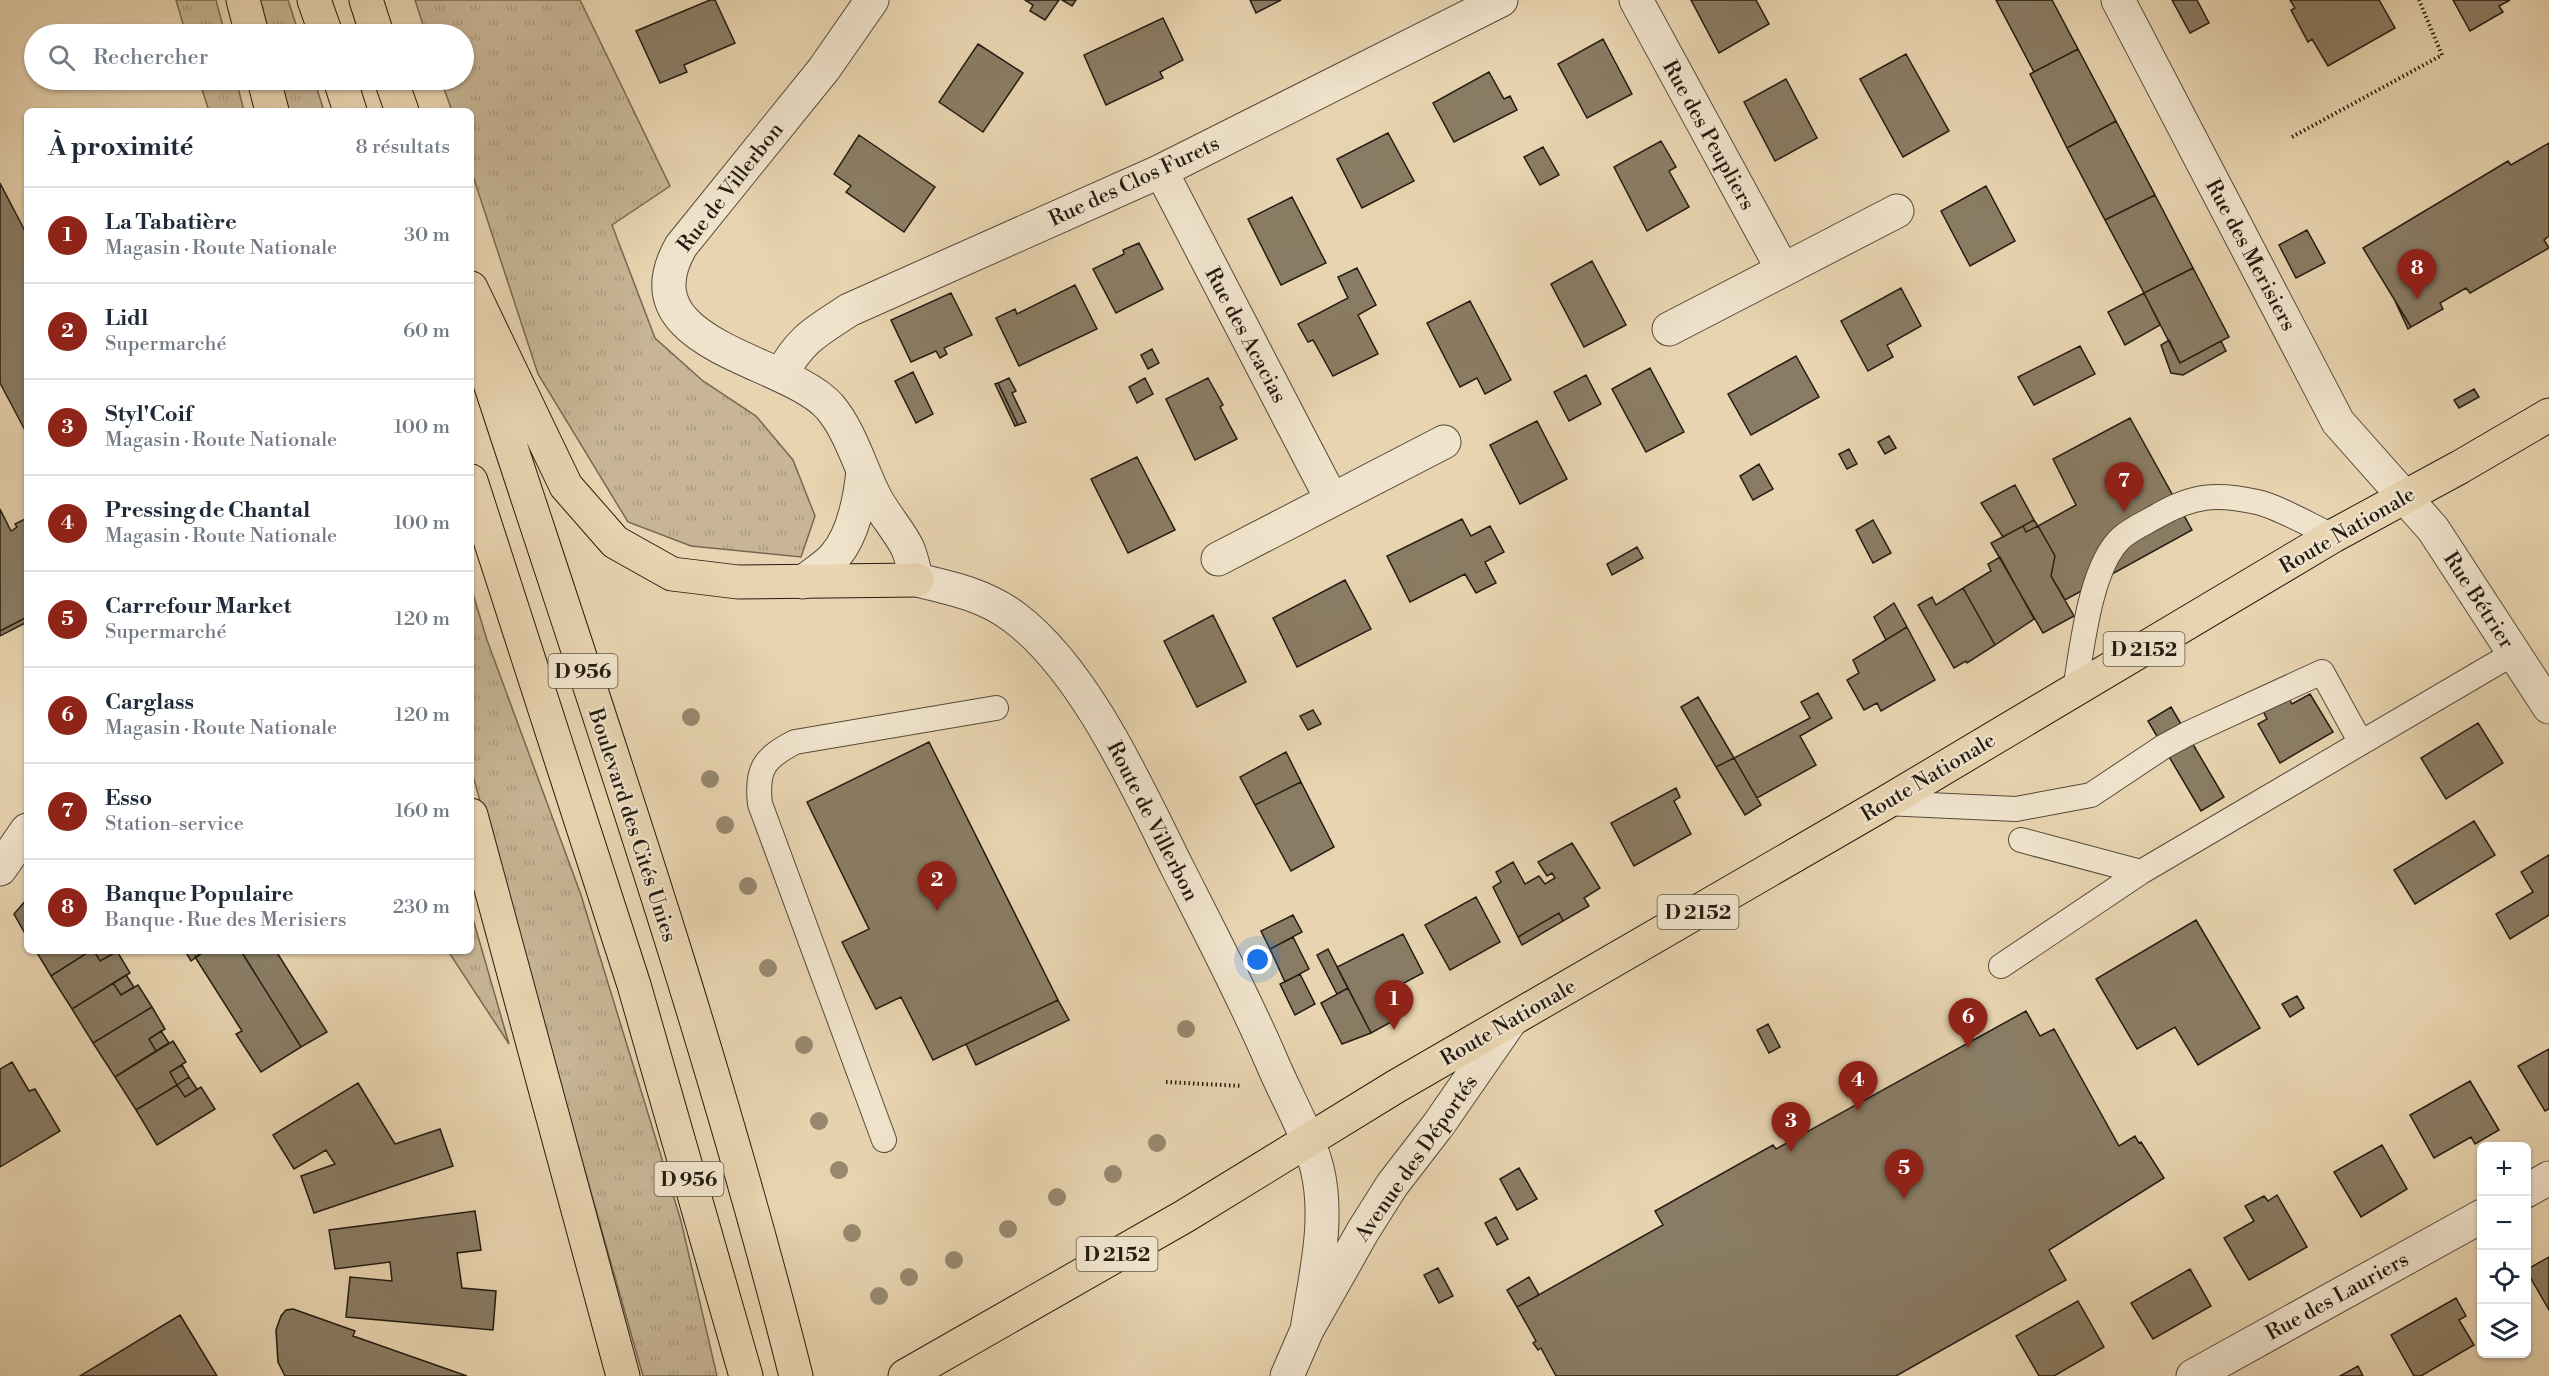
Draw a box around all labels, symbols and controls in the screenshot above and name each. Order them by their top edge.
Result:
search box [24,24,474,90]
icon: search [45,41,78,74]
text: Rechercher [93,44,208,71]
street label: Rue des Peupliers [1656,56,1760,215]
street label: Rue de Villerbon [672,117,790,258]
text: À proximité [48,131,193,163]
street label: Rue des Clos Furets [1045,131,1224,233]
text: 8 résultats [356,135,450,160]
street label: Rue des Merisiers [2199,175,2301,336]
text: La Tabatière [105,209,237,236]
text: 1 [63,223,72,248]
text: 30 m [404,223,450,248]
text: Magasin · Route Nationale [105,236,337,261]
pin: 8 [2398,250,2436,299]
street label: Rue des Acacias [1198,263,1292,408]
text: Lidl [105,305,148,332]
text: 2 [61,319,74,344]
text: 60 m [403,319,450,344]
text: Supermarché [105,332,227,357]
text: Styl'Coif [105,401,192,428]
text: 3 [61,415,74,440]
text: 100 m [394,415,450,440]
text: Magasin · Route Nationale [105,428,337,453]
pin: 7 [2104,462,2144,512]
street label: Route Nationale [2275,482,2420,580]
text: Pressing de Chantal [105,497,310,524]
text: 4 [61,511,74,536]
text: 100 m [394,511,450,536]
text: Magasin · Route Nationale [105,524,337,549]
street label: Rue Bétrier [2437,547,2519,654]
text: Carrefour Market [105,593,291,620]
text: 5 [61,607,74,632]
text: 120 m [395,607,450,632]
text: Supermarché [105,620,227,645]
road number: D 2152 [2104,632,2184,666]
road number: D 956 [548,654,618,688]
text: Carglass [105,689,194,716]
text: 6 [61,703,74,728]
text: 120 m [395,703,450,728]
street label: Boulevard des Cités Unies [582,704,682,945]
text: Magasin · Route Nationale [105,716,337,741]
street label: Route Nationale [1857,727,2001,828]
street label: Route de Villerbon [1101,737,1204,906]
text: Esso [105,785,152,812]
text: 7 [62,799,73,824]
text: 160 m [395,799,450,824]
text: Station-service [105,812,244,837]
pin: 2 [918,862,956,911]
text: Banque Populaire [105,881,294,908]
text: 8 [61,895,74,920]
text: 230 m [393,895,450,920]
road number: D 2152 [1658,895,1738,929]
text: Banque · Rue des Merisiers [105,908,347,933]
your location [1243,945,1272,974]
street label: Route Nationale [1436,974,1581,1072]
pin: 1 [1374,980,1414,1030]
pin: 6 [1948,998,1988,1048]
pin: 4 [1838,1062,1878,1111]
street label: Avenue des Déportés [1349,1070,1484,1248]
pin: 3 [1772,1102,1810,1152]
map controls [2477,1142,2531,1358]
button: + [2477,1142,2531,1196]
pin: 5 [1884,1150,1924,1199]
road number: D 956 [654,1162,724,1196]
button: − [2477,1196,2531,1250]
road number: D 2152 [1076,1237,1158,1271]
street label: Rue des Lauriers [2262,1247,2413,1347]
button: locate [2477,1250,2531,1304]
button: layers [2477,1304,2531,1358]

